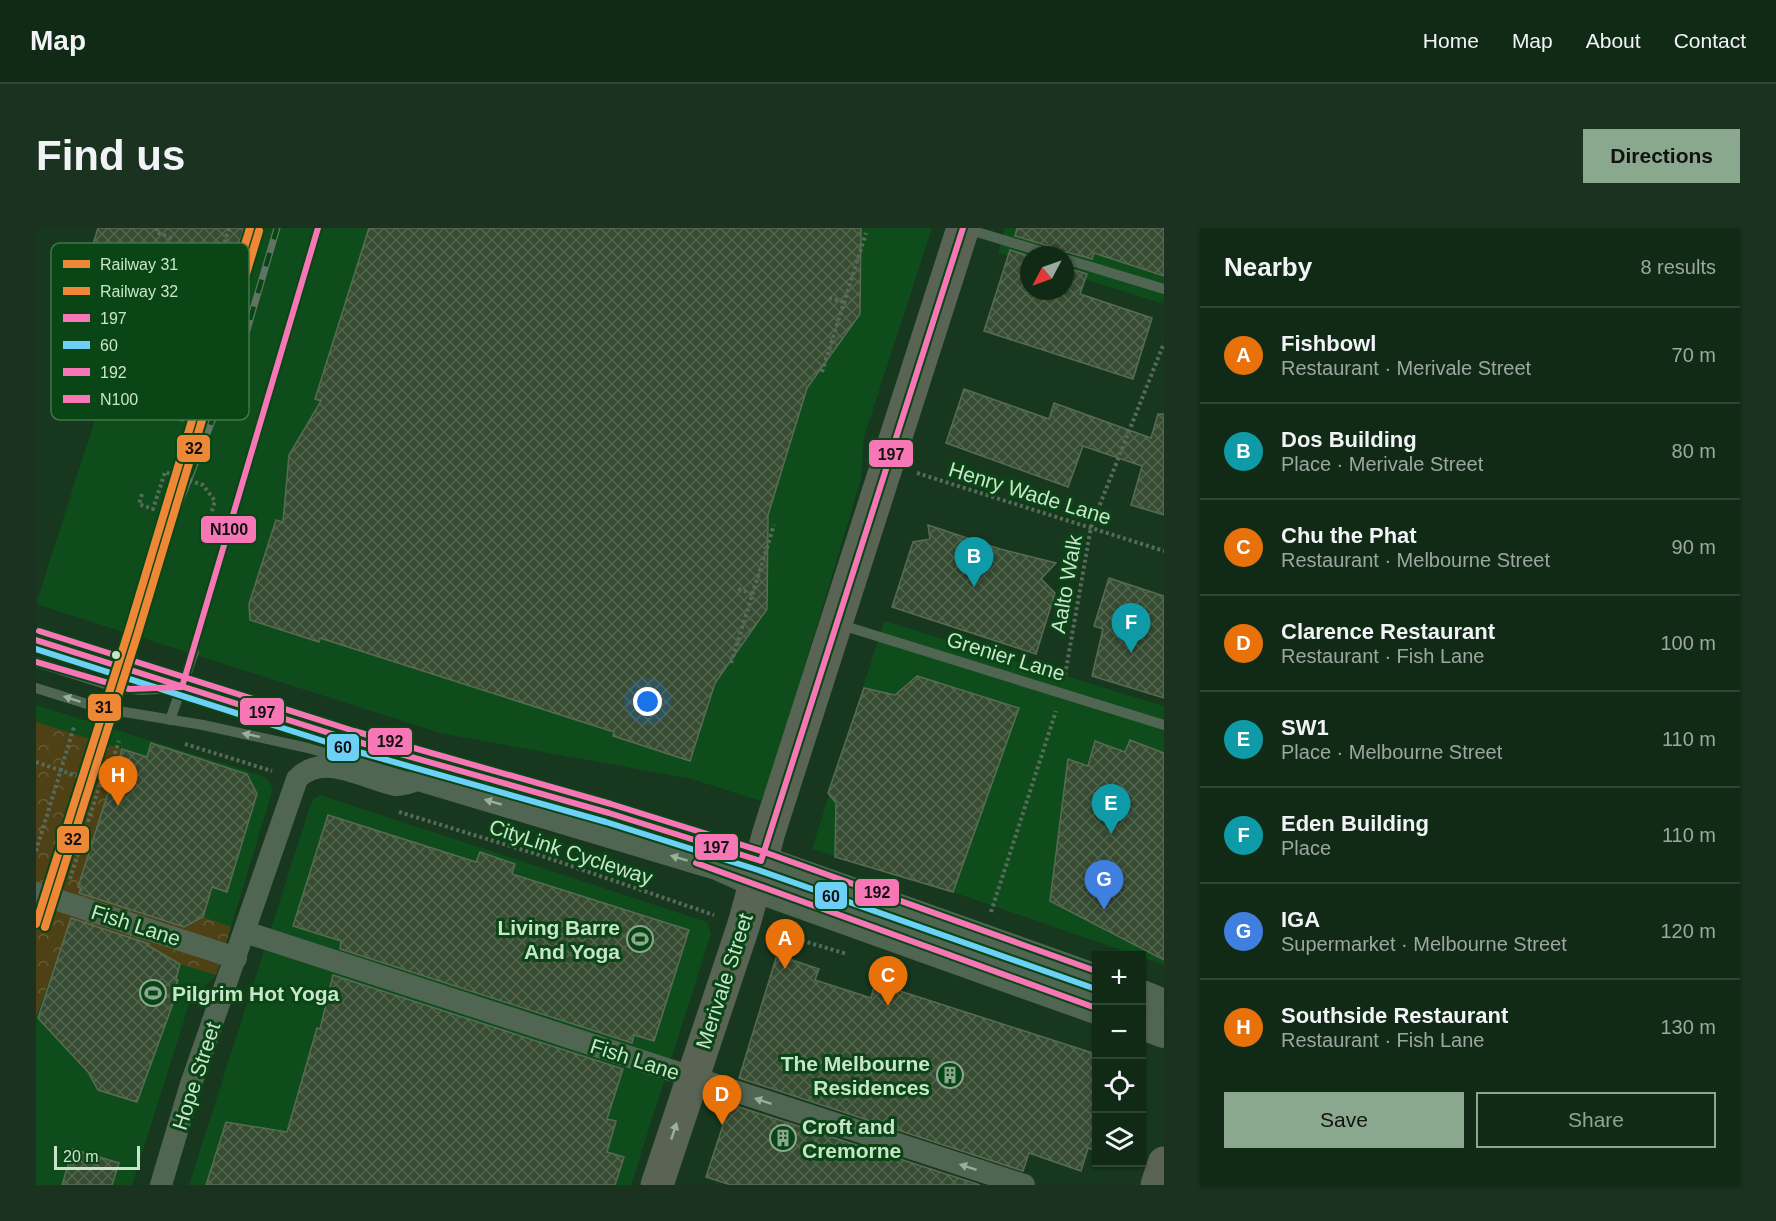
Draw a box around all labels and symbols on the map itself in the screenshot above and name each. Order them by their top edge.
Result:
legend [51,243,249,420]
north arrow [1020,246,1074,300]
text: Railway 31 [100,256,178,273]
text: Railway 32 [100,283,178,300]
text: 197 [100,310,127,327]
text: 60 [100,337,118,354]
text: 192 [100,364,127,381]
text: N100 [100,391,138,408]
line badge: 32 [176,434,211,463]
line badge: 197 [868,439,914,468]
text: 32 [185,440,203,457]
text: 197 [878,446,904,463]
street label: Henry Wade Lane [946,457,1114,529]
line badge: N100 [200,515,257,544]
text: N100 [210,521,248,538]
street label: Aalto Walk [1046,532,1086,635]
pin: B [954,538,994,587]
pin: F [1112,604,1150,653]
street label: Grenier Lane [944,627,1068,685]
unlabelled marker [110,649,122,661]
your location [633,687,662,716]
line badge: 31 [87,693,122,722]
one-way arrow [63,694,81,703]
line badge: 197 [239,697,285,726]
text: 31 [95,699,113,716]
text: 197 [249,704,275,721]
line badge: 192 [367,727,413,756]
one-way arrow [242,729,260,739]
line badge: 60 [326,733,360,762]
text: 192 [377,733,403,750]
text: 60 [334,739,352,756]
pin: H [98,756,137,806]
pin: E [1092,784,1130,834]
one-way arrow [484,796,502,806]
street label: CityLink Cycleway [486,815,656,889]
line badge: 32 [56,825,90,854]
text: 32 [64,831,82,848]
line badge: 197 [694,833,739,861]
text: 197 [703,839,729,856]
one-way arrow [670,853,688,862]
pin: G [1084,860,1124,910]
line badge: 192 [854,878,900,907]
line badge: 60 [814,881,848,910]
text: 192 [864,884,890,901]
text: 60 [822,888,840,905]
street label: Fish Lane [89,900,183,950]
street label: Merivale Street [691,910,757,1052]
place label: Living Barre And Yoga [497,916,620,963]
pin: A [766,920,804,969]
sports icon: Living Barre And Yoga [625,924,655,954]
pin: C [868,956,908,1006]
sports icon: Pilgrim Hot Yoga [138,978,168,1008]
place label: Pilgrim Hot Yoga [172,982,340,1005]
street label: Hope Street [168,1019,224,1133]
street label: Fish Lane [588,1034,682,1084]
place label: The Melbourne Residences [781,1052,930,1099]
building icon: The Melbourne Residences [935,1060,965,1090]
pin: D [702,1076,742,1125]
one-way arrow [754,1095,772,1105]
place label: Croft and Cremorne [802,1115,901,1162]
one-way arrow [670,1122,680,1140]
building icon: Croft and Cremorne [768,1123,798,1153]
scale bar [54,1143,140,1170]
one-way arrow [959,1162,977,1171]

